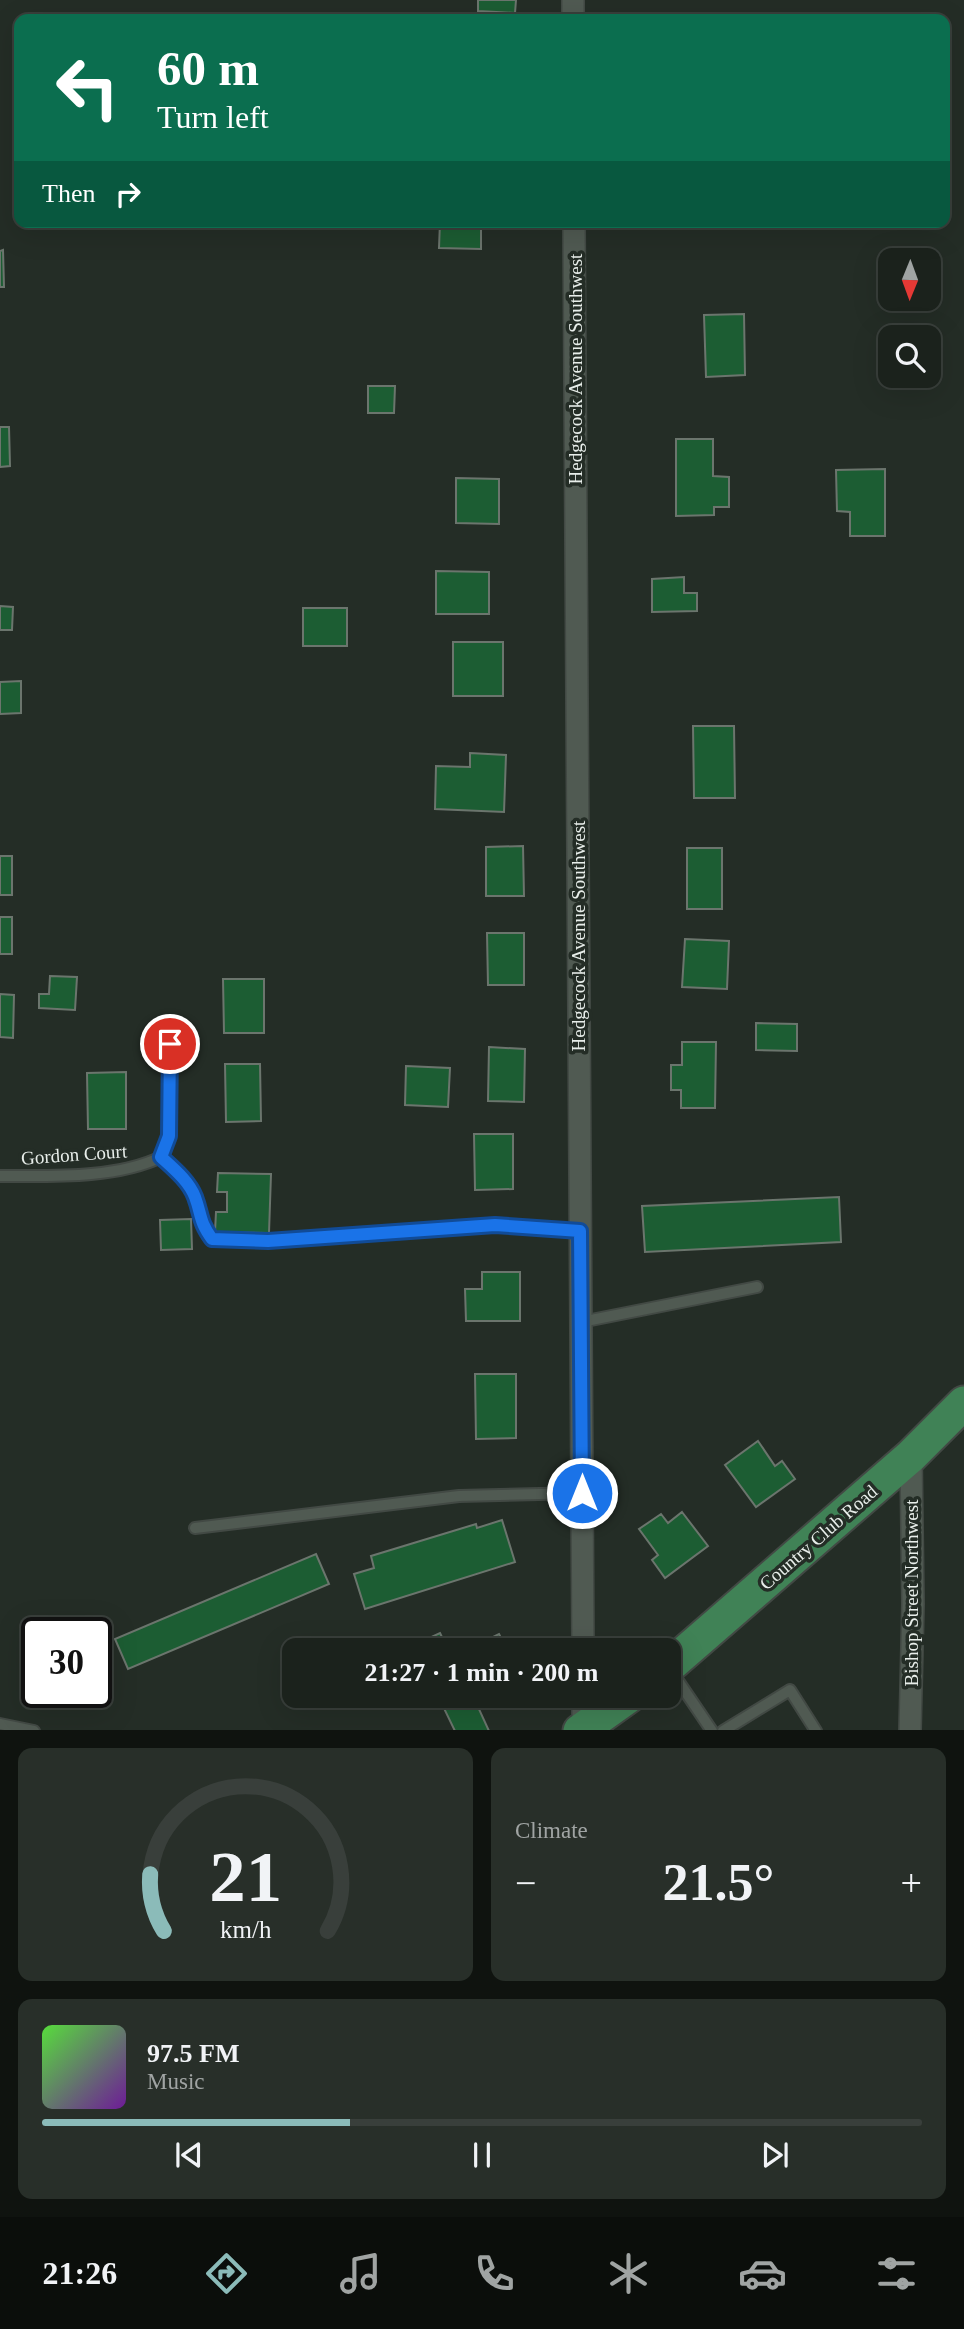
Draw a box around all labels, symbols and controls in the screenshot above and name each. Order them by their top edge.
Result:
text: 60 m [157,41,259,96]
icon: left [42,42,133,133]
text: Turn left [157,99,269,135]
icon: right [109,175,147,213]
text: Then [42,179,95,208]
north arrow [878,248,942,312]
map controls [878,248,941,388]
street label: Hedgecock Avenue Southwest [565,253,586,484]
button: search [878,325,941,388]
street label: Hedgecock Avenue Southwest [568,820,589,1051]
pin [140,1014,200,1074]
icon: arrive [151,1025,189,1063]
street label: Gordon Court [20,1140,128,1169]
position arrow [545,1456,619,1530]
street label: Country Club Road [755,1480,882,1594]
street label: Bishop Street Northwest [901,1499,922,1686]
speed limit sign: 30 [21,1617,112,1708]
text: 21:27 · 1 min · 200 m [365,1658,599,1687]
text: Climate [515,1818,588,1843]
text: 21 [209,1836,282,1917]
text: 21.5° [663,1854,774,1911]
text: − [515,1862,536,1904]
text: + [901,1862,922,1904]
text: km/h [220,1915,272,1942]
text: 97.5 FM [147,2039,239,2068]
text: Music [147,2069,205,2094]
icon: previous [170,2136,208,2174]
icon: pause [463,2136,501,2174]
icon: next [756,2136,794,2174]
icon: directions [202,2249,251,2298]
icon: music [336,2249,385,2298]
icon: phone [470,2249,519,2298]
icon: climate [604,2249,653,2298]
icon: car [738,2249,787,2298]
icon: filters [872,2249,921,2298]
text: 21:26 [43,2255,117,2291]

